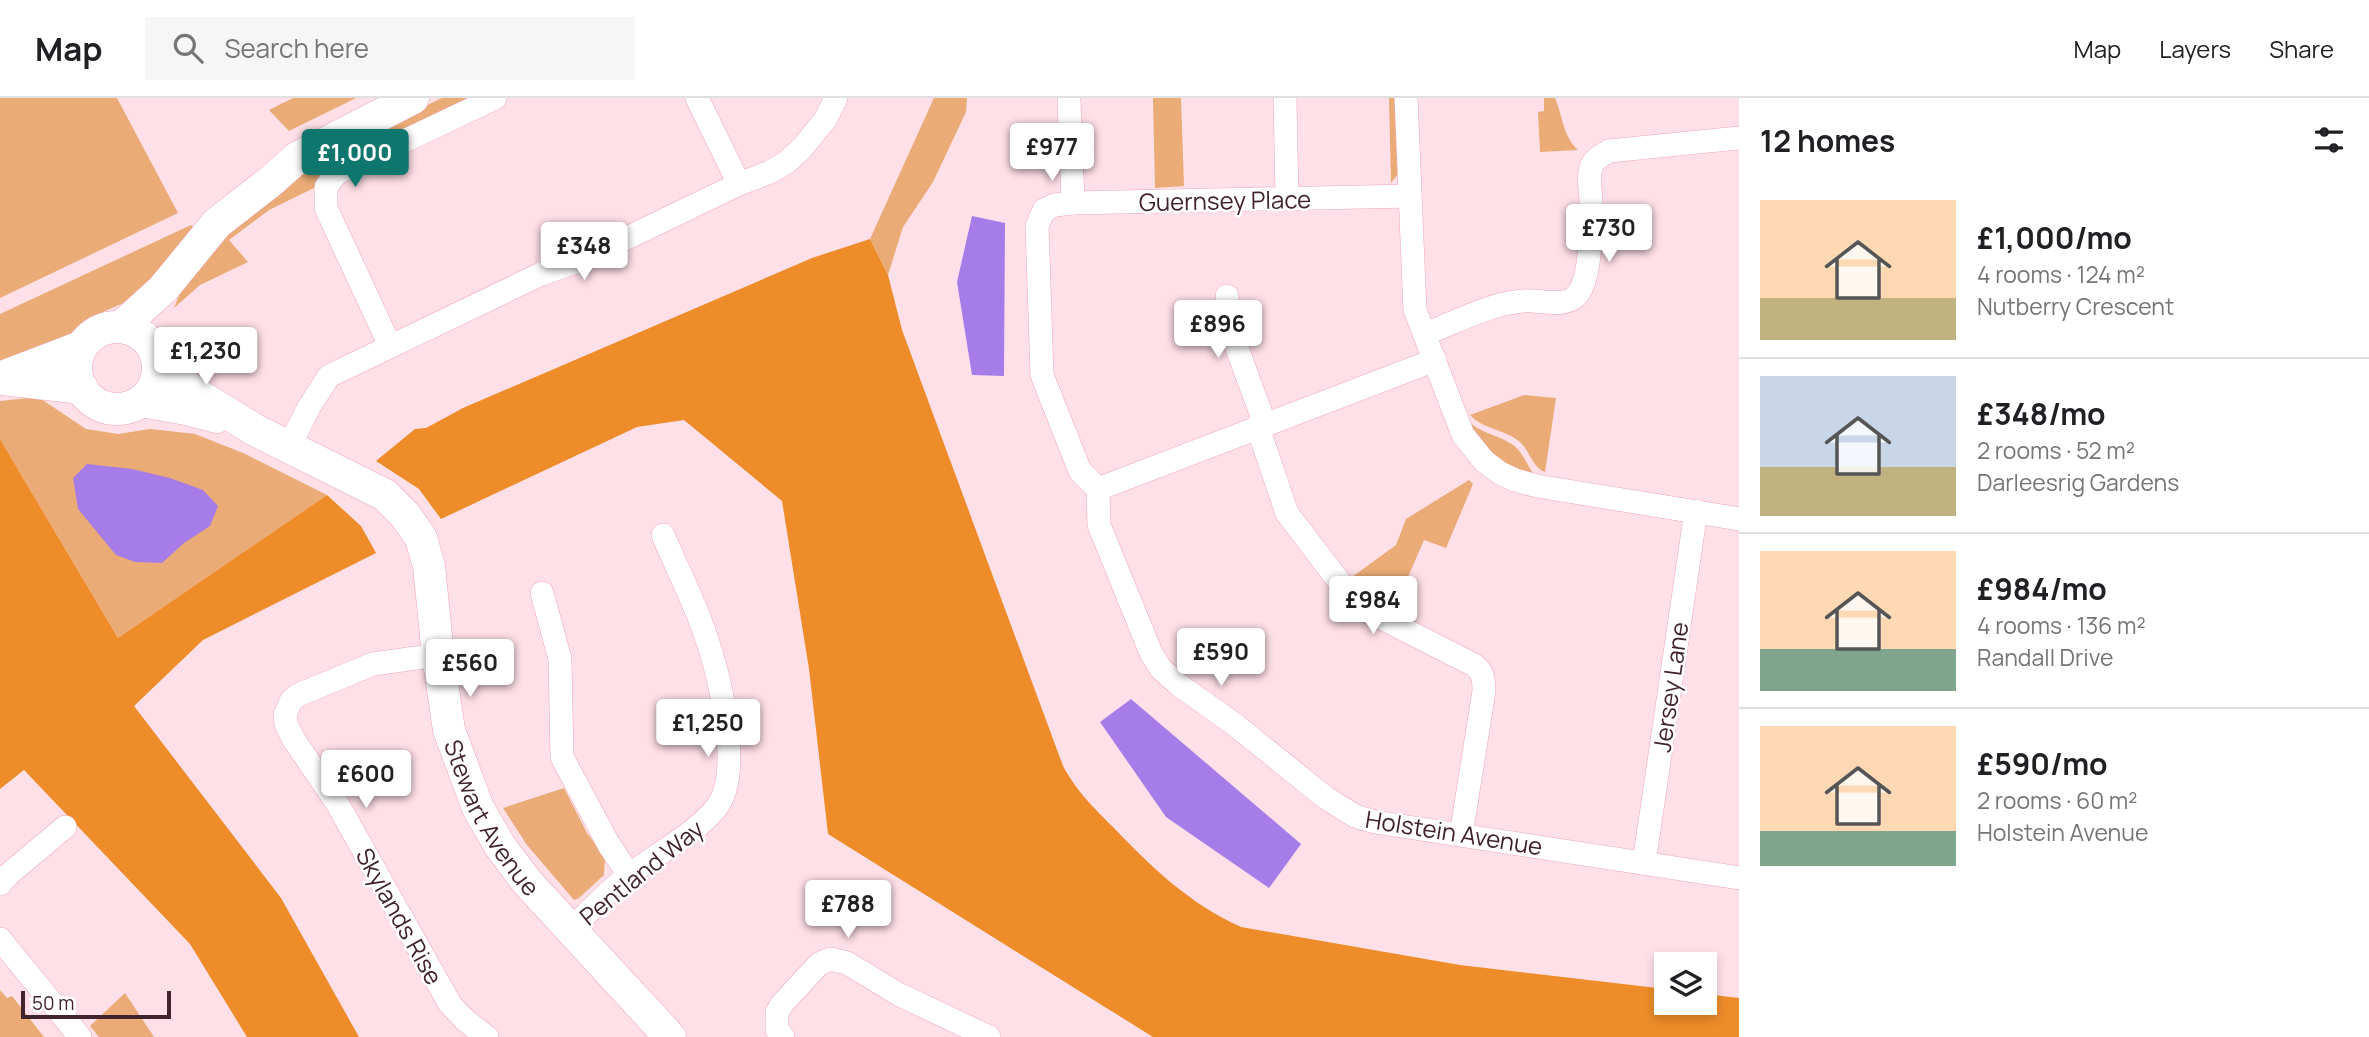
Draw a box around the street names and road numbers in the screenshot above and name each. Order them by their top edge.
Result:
street label: Guernsey Place [1139,182,1311,218]
street label: Jersey Lane [1645,620,1695,754]
street label: Stewart Avenue [437,734,548,902]
street label: Holstein Avenue [1363,802,1545,862]
street label: Pentland Way [572,812,710,932]
street label: Skylands Rise [349,842,451,990]

